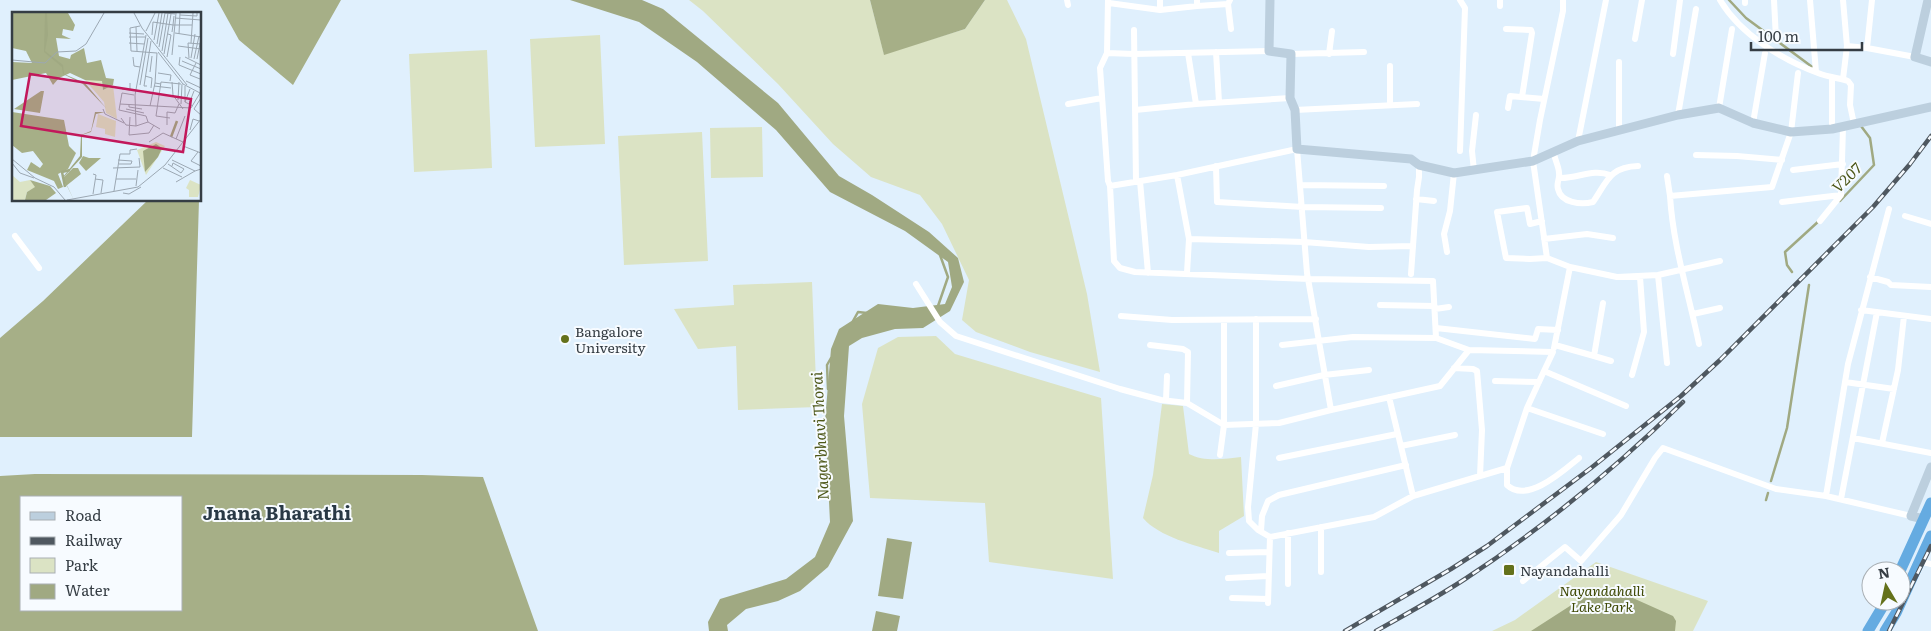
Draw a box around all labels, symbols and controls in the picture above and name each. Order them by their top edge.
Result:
inset map [12,12,201,201]
scale bar [1751,20,1862,52]
text: 100 m [1758,24,1799,47]
water label: V207 [1826,157,1867,197]
place label: Bangalore University [575,321,646,357]
marker: Bangalore University [559,333,571,345]
water label: Nagarbhavi Thorai [804,371,834,501]
legend [20,496,182,611]
district label: Jnana Bharathi [203,498,351,526]
text: Road [65,503,101,526]
text: Railway [65,528,123,551]
text: Park [65,553,99,576]
place label: Nayandahalli [1520,560,1610,580]
north arrow [1861,561,1911,611]
text: N [1876,561,1891,583]
marker: Nayandahalli [1502,563,1516,577]
text: Water [65,578,110,601]
park label: Nayandahalli Lake Park [1559,580,1646,616]

